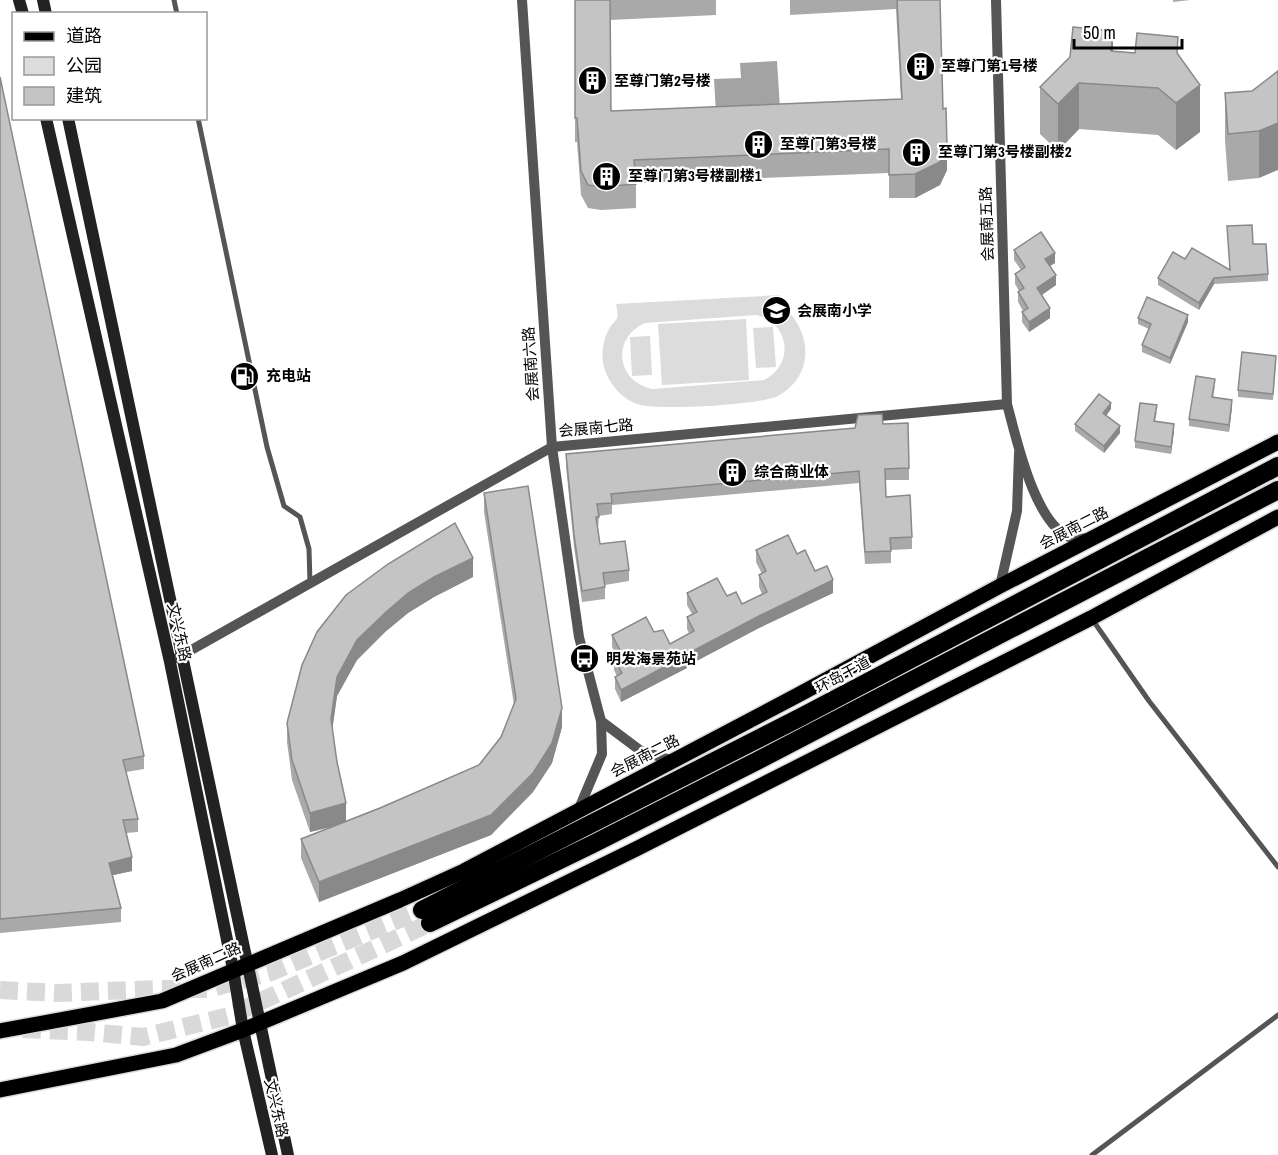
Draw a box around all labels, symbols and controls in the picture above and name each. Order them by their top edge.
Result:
legend [12,12,207,120]
scale bar [1074,12,1182,50]
text: 50 m [1083,20,1116,45]
text: 道路 [66,23,102,48]
building icon: 至尊门第1号楼 [904,50,936,82]
text: 公园 [66,53,102,78]
place label: 至尊门第1号楼 [941,55,1038,76]
building icon: 至尊门第2号楼 [577,65,609,97]
place label: 至尊门第2号楼 [614,70,711,91]
text: 建筑 [66,83,102,108]
building icon: 至尊门第3号楼 [743,128,775,160]
place label: 至尊门第3号楼 [780,133,877,154]
building icon: 至尊门第3号楼副楼2 [901,136,933,168]
place label: 至尊门第3号楼副楼2 [938,141,1072,162]
building icon: 至尊门第3号楼副楼1 [591,160,623,192]
place label: 至尊门第3号楼副楼1 [628,165,762,186]
street label: 会展南五路 [975,186,998,262]
school or university icon: 会展南小学 [760,295,792,327]
place label: 会展南小学 [797,300,872,321]
street label: 会展南六路 [517,326,544,402]
fuel station icon: 充电站 [229,360,261,392]
place label: 充电站 [266,365,311,386]
street label: 会展南七路 [558,414,634,441]
building icon: 综合商业体 [717,456,749,488]
place label: 综合商业体 [754,461,829,482]
street label: 会展南二路 [1036,501,1112,554]
street label: 文兴东路 [163,600,196,663]
bus stop icon: 明发海景苑站 [569,643,601,675]
place label: 明发海景苑站 [606,648,696,669]
street label: 环岛干道 [811,651,874,698]
street label: 会展南二路 [607,729,683,782]
street label: 会展南二路 [167,937,244,986]
street label: 文兴东路 [260,1076,293,1139]

